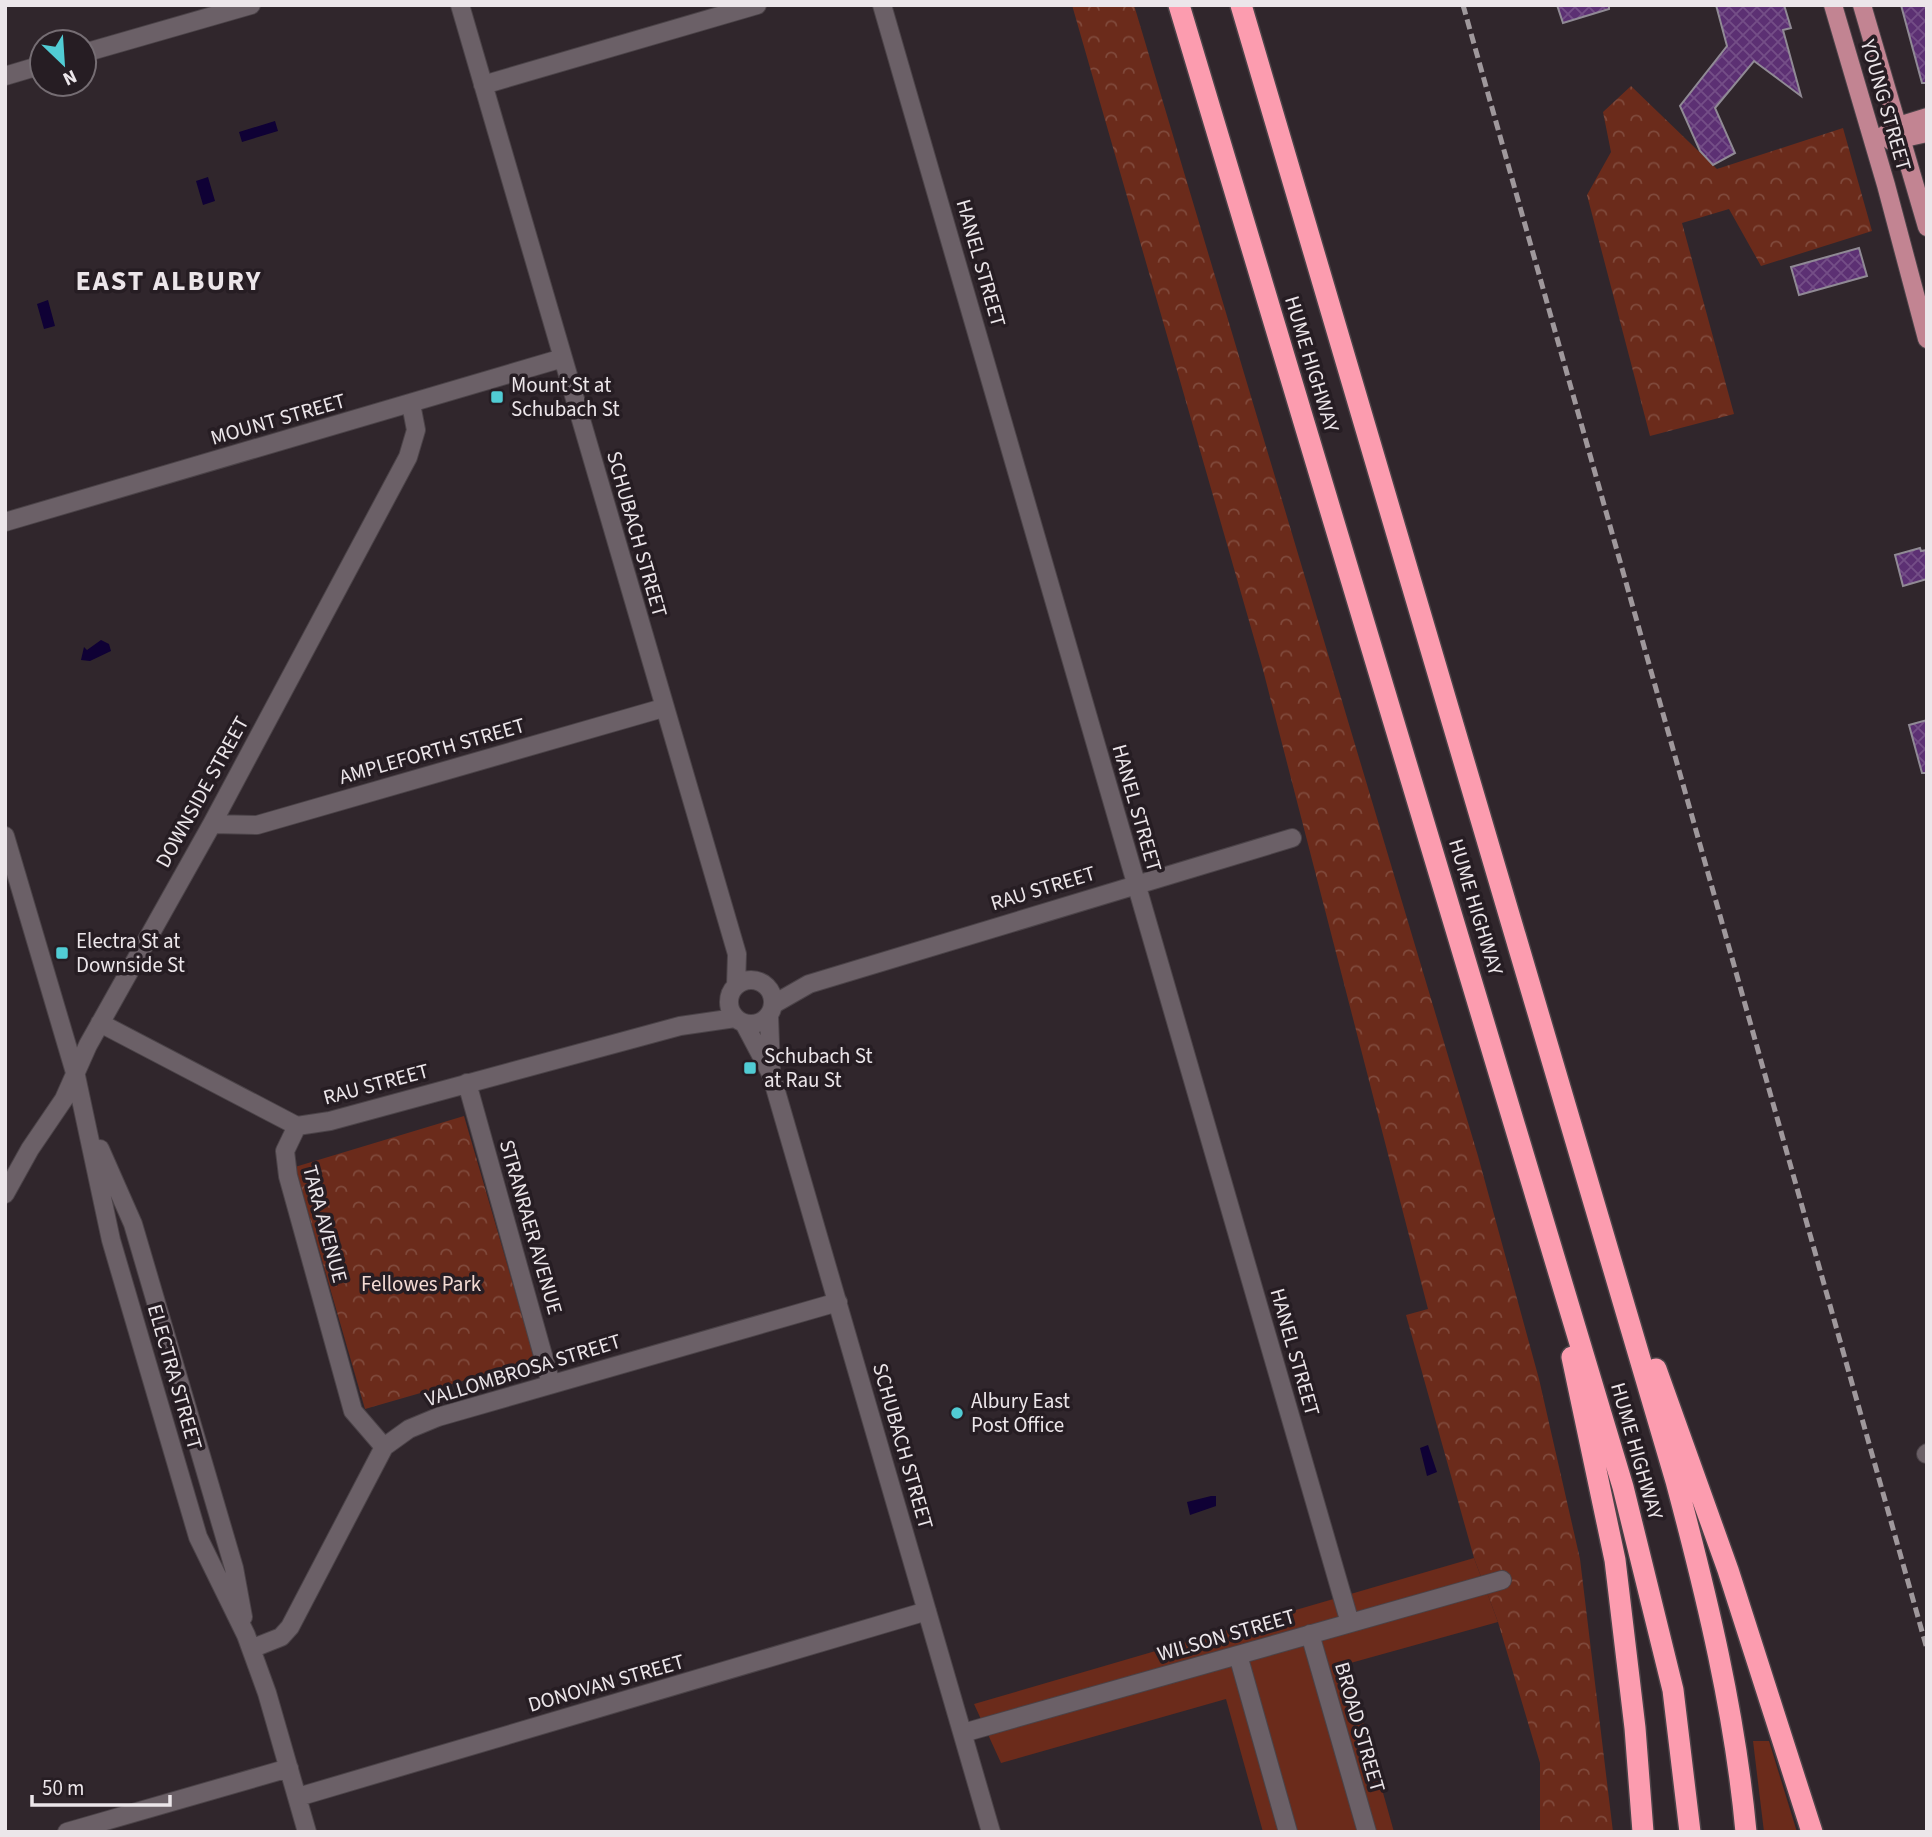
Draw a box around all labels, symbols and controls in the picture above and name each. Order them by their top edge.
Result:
north arrow [28,28,98,98]
street label: YOUNG STREET [1853,35,1919,174]
text: N [58,62,81,92]
street label: HANEL STREET [948,196,1014,330]
district label: EAST ALBURY [75,261,263,301]
street label: HUME HIGHWAY [1277,292,1347,437]
place label: Mount St at Schubach St [511,370,620,424]
street label: MOUNT STREET [207,385,349,453]
marker: Mount St at Schubach St [489,389,505,405]
street label: SCHUBACH STREET [599,448,675,620]
street label: AMPLEFORTH STREET [336,710,528,792]
street label: DOWNSIDE STREET [148,711,256,873]
street label: HANEL STREET [1104,741,1170,875]
street label: HUME HIGHWAY [1441,835,1511,980]
street label: RAU STREET [987,858,1099,918]
place label: Electra St at Downside St [76,926,185,980]
marker: Electra St at Downside St [54,945,70,961]
place label: Schubach St at Rau St [764,1041,873,1095]
street label: RAU STREET [320,1056,432,1112]
marker: Schubach St at Rau St [742,1060,758,1076]
street label: STRANRAER AVENUE [492,1136,570,1318]
street label: TARA AVENUE [295,1162,355,1286]
park label: Fellowes Park [361,1269,482,1299]
street label: HANEL STREET [1262,1285,1328,1419]
street label: ELECTRA STREET [140,1301,210,1453]
street label: VALLOMBROSA STREET [421,1326,625,1414]
street label: SCHUBACH STREET [865,1360,941,1532]
street label: HUME HIGHWAY [1603,1379,1671,1524]
place label: Albury East Post Office [971,1386,1070,1440]
marker: Albury East Post Office [949,1405,965,1421]
street label: WILSON STREET [1154,1601,1298,1669]
street label: DONOVAN STREET [524,1646,688,1720]
street label: BROAD STREET [1327,1658,1393,1796]
scale bar [32,1764,170,1808]
text: 50 m [42,1773,84,1803]

